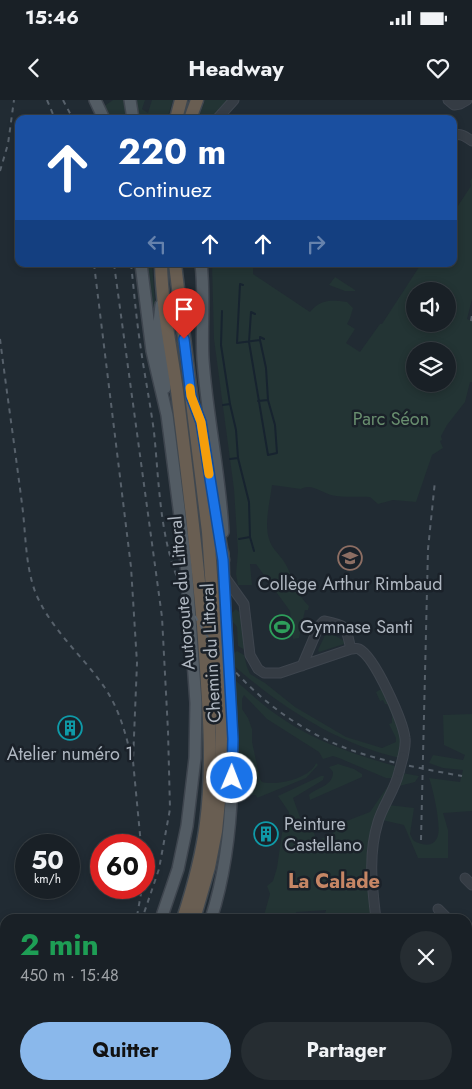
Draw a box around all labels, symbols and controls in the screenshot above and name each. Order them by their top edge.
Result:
text: 15:46 [25,4,79,31]
text: Headway [188,52,284,84]
icon: back [20,54,48,82]
icon: heart [424,54,452,82]
text: 220 m [118,127,226,177]
icon: ahead [35,135,100,200]
text: Continuez [118,173,212,205]
icon: left [143,230,171,258]
icon: ahead [196,230,224,258]
icon: ahead [249,230,277,258]
icon: right [302,230,330,258]
map controls [406,282,456,392]
button: sound [406,282,456,332]
pin [163,288,205,339]
icon: arrive [170,295,198,323]
button: layers [406,342,456,392]
park label: Parc Séon [353,406,429,432]
street label: Autoroute du Littoral [162,515,202,671]
school or university icon: Collège Arthur Rimbaud [337,545,363,571]
place label: Collège Arthur Rimbaud [258,571,442,597]
street label: Chemin du Littoral [194,582,228,724]
sports icon: Gymnase Santi [269,614,295,640]
place label: Gymnase Santi [300,614,413,640]
building icon: Atelier numéro 1 [57,715,83,741]
place label: Atelier numéro 1 [7,741,133,767]
position arrow [205,751,257,803]
place label: Peinture Castellano [284,811,362,858]
building icon: Peinture Castellano [253,821,279,847]
speed limit sign: 60 [90,834,155,899]
text: 50 [31,842,64,878]
district label: La Calade [288,867,380,896]
text: km/h [34,870,61,888]
text: 2 min [20,923,99,966]
button: close [400,931,452,983]
text: 450 m · 15:48 [20,964,119,987]
button: Quitter [20,1022,231,1080]
button: Partager [241,1022,452,1080]

